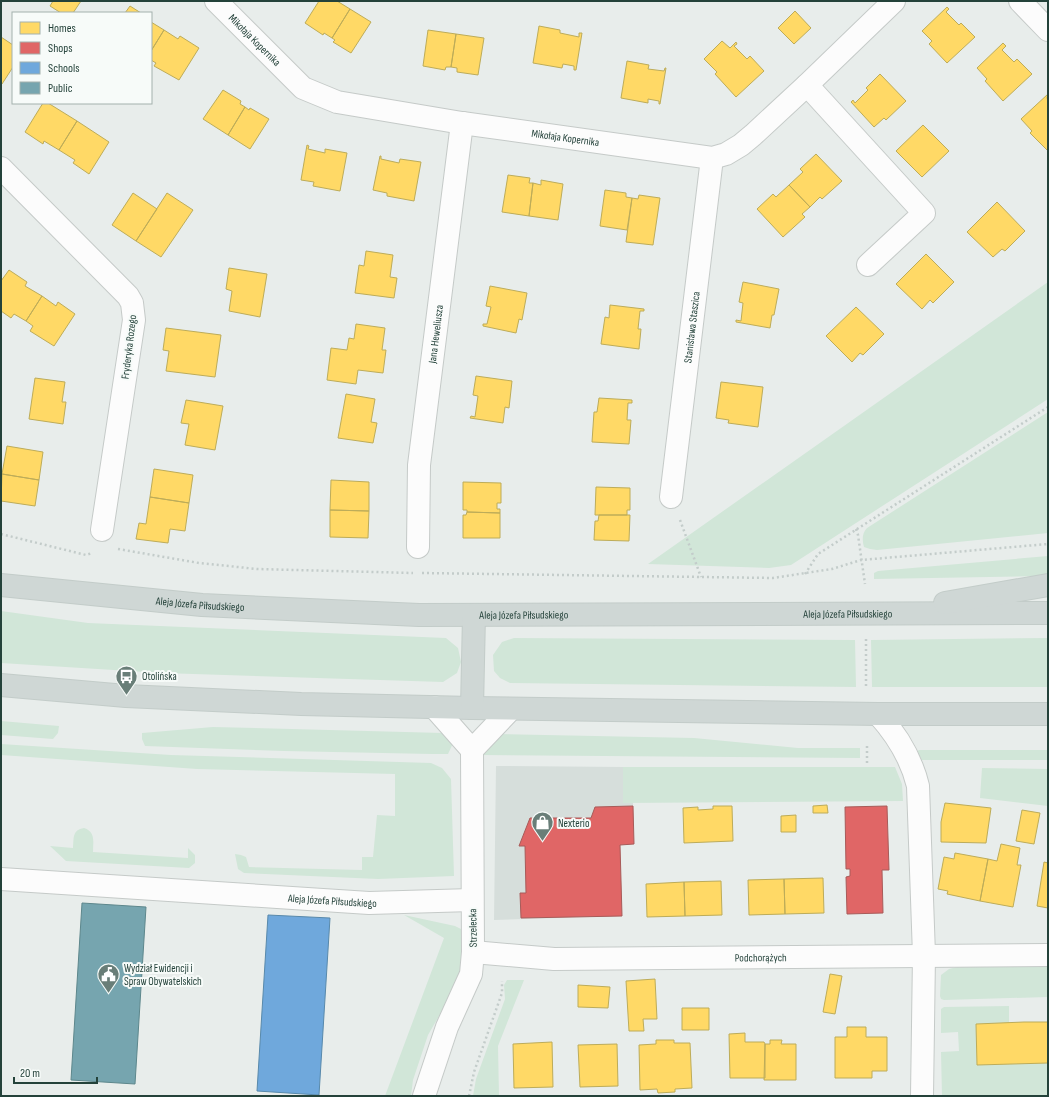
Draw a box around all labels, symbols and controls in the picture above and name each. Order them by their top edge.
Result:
street label: Mikołaja Kopernika [226,11,284,69]
legend [12,12,152,104]
text: Homes [48,21,76,36]
text: Shops [48,41,73,56]
text: Schools [48,61,80,76]
text: Public [48,81,73,96]
street label: Mikołaja Kopernika [531,126,600,149]
street label: Stanisława Staszica [681,291,702,364]
street label: Jana Heweliusza [425,304,446,365]
street label: Fryderyka Rozego [119,314,139,380]
street label: Aleja Józefa Piłsudskiego [154,594,245,613]
street label: Aleja Józefa Piłsudskiego [802,607,893,620]
street label: Aleja Józefa Piłsudskiego [478,608,569,621]
bus stop icon: Otolińska [113,663,139,696]
place label: Otolińska [142,670,177,683]
shop icon: Nexterio [530,810,556,843]
place label: Nexterio [558,817,590,830]
street label: Aleja Józefa Piłsudskiego [287,891,377,910]
street label: Strzelecka [466,909,480,947]
street label: Podchorążych [735,951,787,964]
public building icon: Wydział Ewidencji i Spraw Obywatelskich [95,961,121,994]
place label: Wydział Ewidencji i Spraw Obywatelskich [124,962,202,988]
scale bar [14,1059,97,1085]
text: 20 m [20,1066,40,1081]

